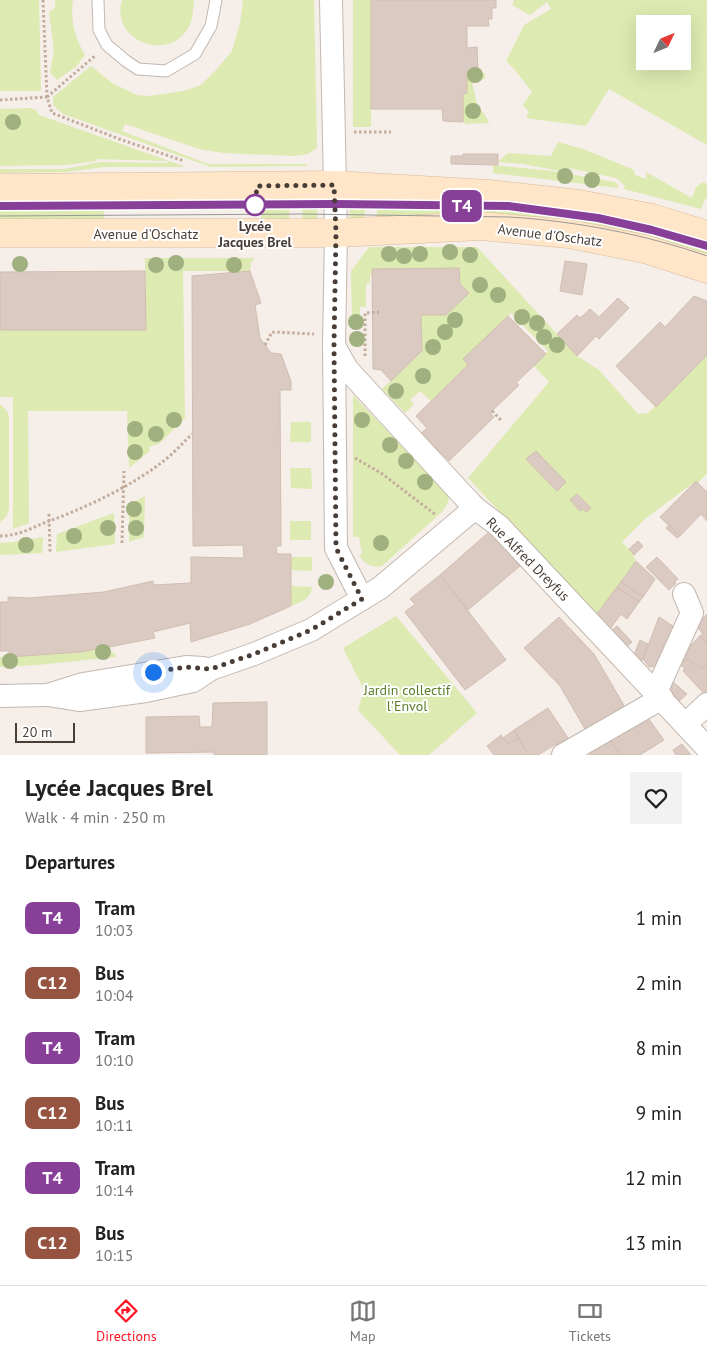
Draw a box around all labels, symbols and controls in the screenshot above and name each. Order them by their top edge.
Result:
north arrow [636,15,691,70]
map controls [636,15,691,70]
line badge: T4 [440,190,484,222]
marker: Lycée Jacques Brel [244,194,266,216]
text: T4 [452,194,472,217]
place label: Lycée Jacques Brel [217,217,293,251]
street label: Avenue d'Oschatz [497,220,603,250]
street label: Avenue d'Oschatz [94,225,198,243]
street label: Rue Alfred Dreyfus [482,513,574,605]
your location [141,660,166,685]
park label: Jardin collectif l'Envol [363,681,451,715]
scale bar [15,720,75,743]
text: 20 m [22,723,52,741]
text: Lycée Jacques Brel [25,772,213,803]
button: heart [630,772,682,824]
text: Walk · 4 min · 250 m [25,807,165,827]
text: Departures [25,850,115,874]
text: Tram [95,896,135,920]
text: T4 [42,906,63,929]
text: 1 min [636,906,682,930]
text: 10:03 [95,920,133,940]
text: Bus [95,961,124,985]
text: C12 [37,971,68,994]
text: 2 min [636,971,682,995]
text: 10:04 [95,985,133,1005]
text: Tram [95,1026,135,1050]
text: T4 [42,1036,63,1059]
text: 8 min [636,1036,682,1060]
text: 10:10 [95,1050,133,1070]
text: Bus [95,1091,124,1115]
text: C12 [37,1101,68,1124]
text: 9 min [636,1101,682,1125]
text: 10:11 [95,1115,133,1135]
text: Tram [95,1156,135,1180]
text: T4 [42,1166,63,1189]
text: 12 min [625,1166,682,1190]
text: 10:14 [95,1180,133,1200]
text: Bus [95,1221,124,1245]
text: C12 [37,1231,68,1254]
text: 13 min [625,1231,682,1255]
text: 10:15 [95,1245,133,1265]
tab: Directions [96,1297,157,1345]
tab: Map [349,1297,377,1345]
tab: Tickets [569,1297,611,1345]

